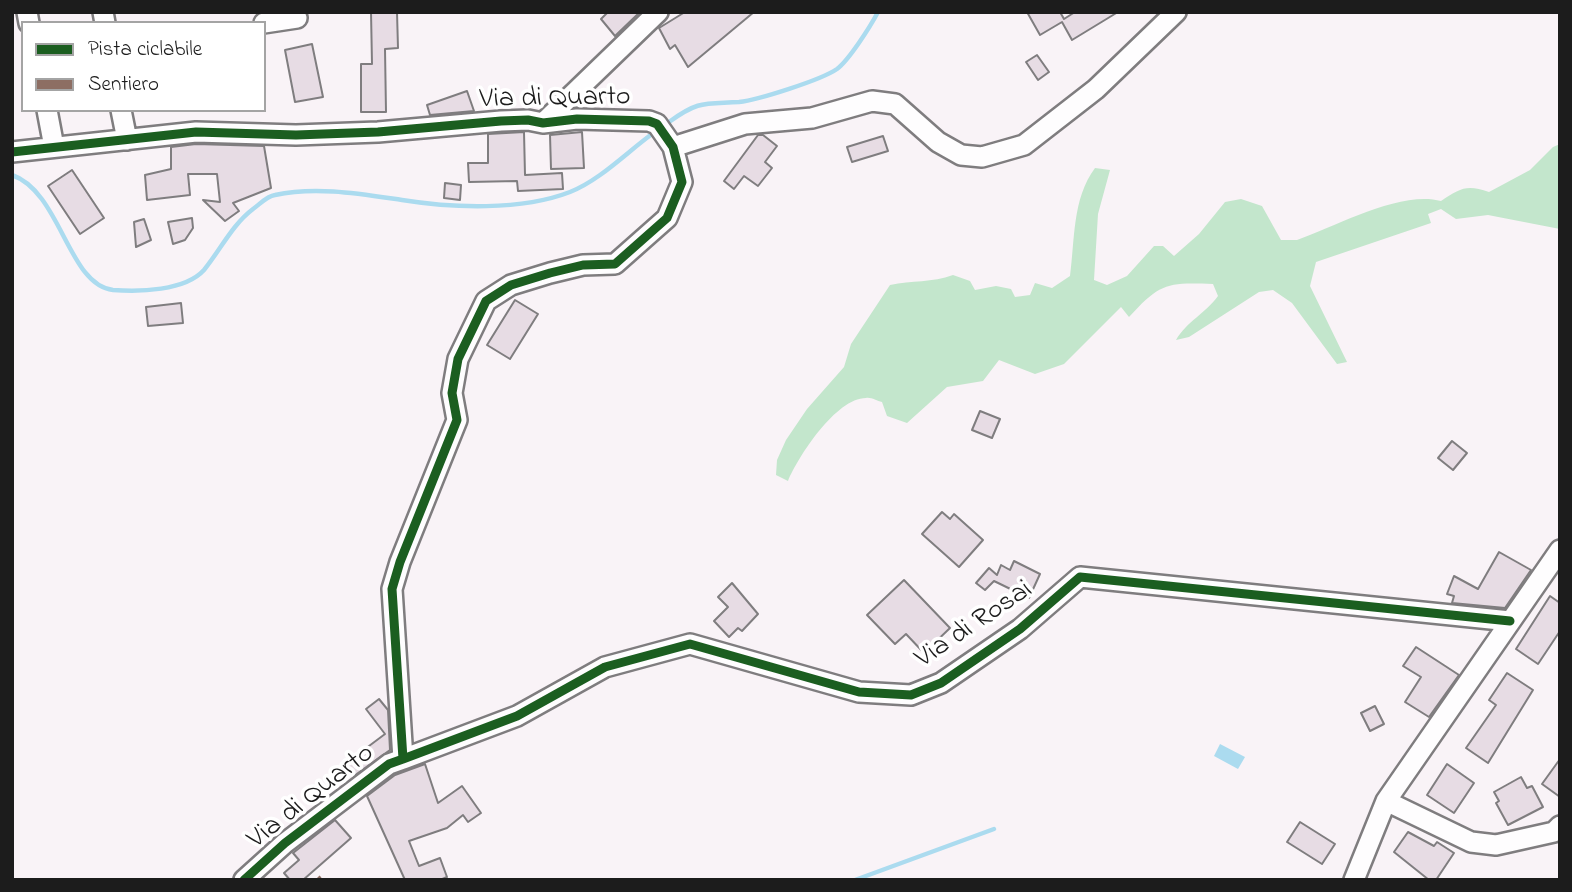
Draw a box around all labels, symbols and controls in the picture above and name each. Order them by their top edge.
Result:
legend [21,21,266,112]
text: Pista ciclabile [88,35,202,65]
text: Sentiero [88,70,159,100]
street label: Via di Quarto [479,82,631,118]
street label: Via di Rosai [910,575,1040,677]
street label: Via di Quarto [242,738,382,858]

